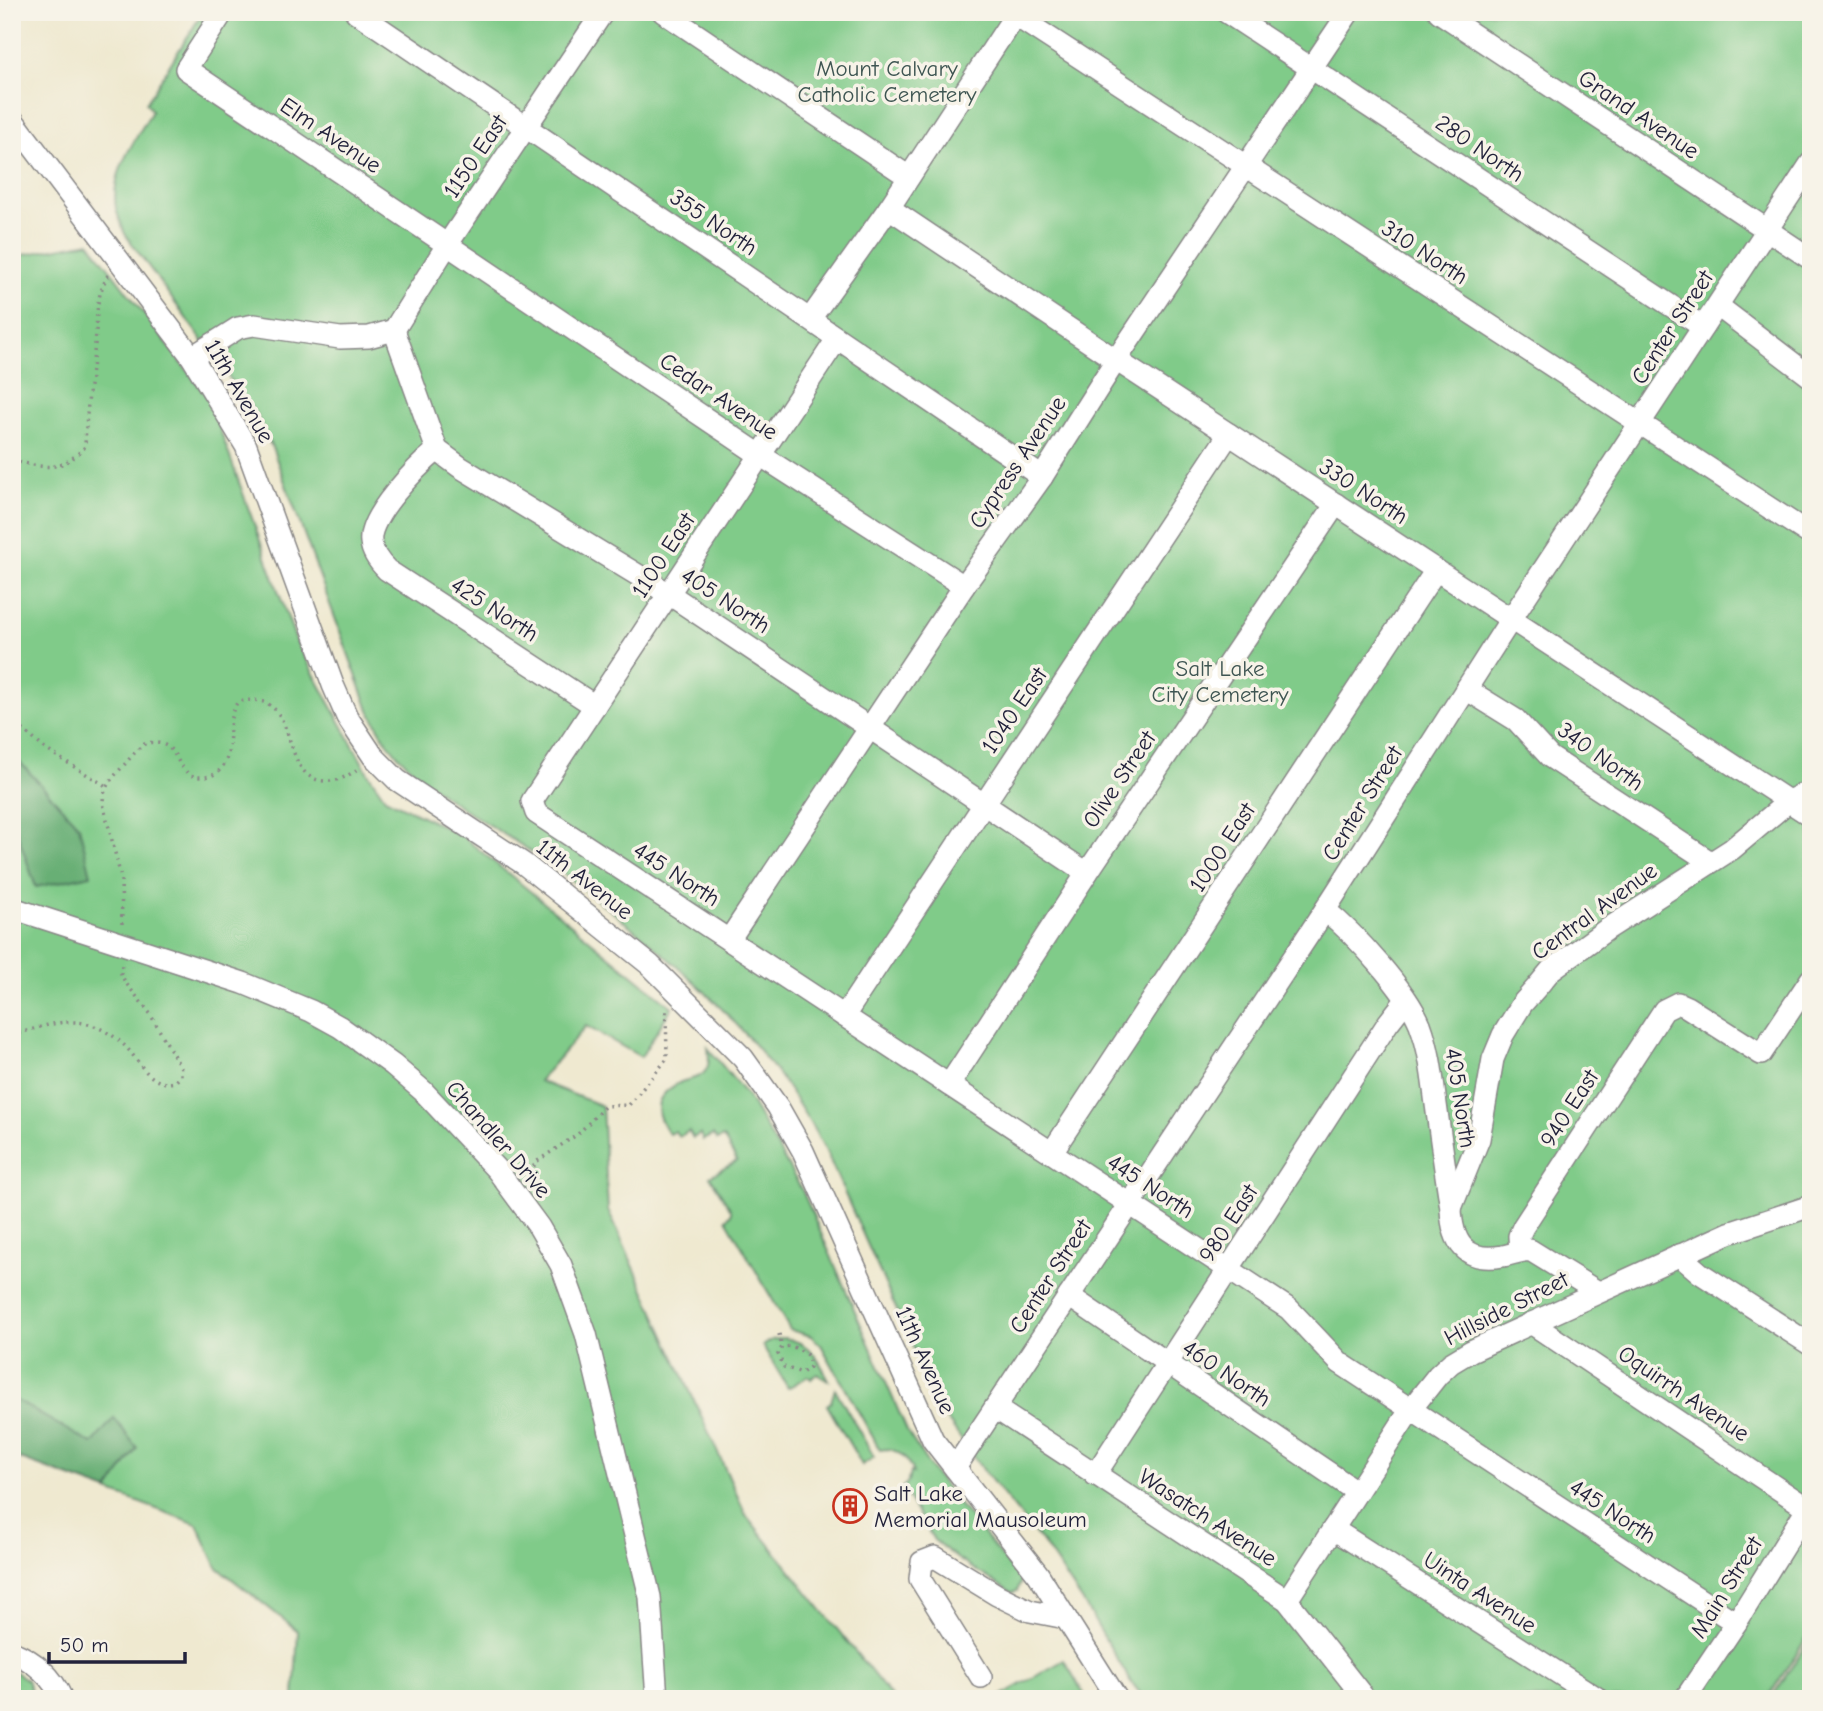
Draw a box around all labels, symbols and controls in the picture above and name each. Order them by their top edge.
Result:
park label: Mount Calvary Catholic Cemetery [797,55,977,108]
street label: Grand Avenue [1573,64,1704,165]
street label: Elm Avenue [275,92,386,179]
street label: 1150 East [438,108,514,203]
street label: 280 North [1430,109,1529,188]
street label: 355 North [665,183,763,261]
street label: 310 North [1376,214,1473,290]
street label: Center Street [1626,264,1720,389]
street label: 11th Avenue [199,335,280,448]
street label: Cedar Avenue [655,347,783,446]
street label: Cypress Avenue [963,391,1072,534]
street label: 330 North [1314,453,1413,530]
street label: 1100 East [626,507,702,603]
street label: 405 North [676,562,775,639]
street label: 425 North [446,571,543,648]
park label: Salt Lake City Cemetery [1152,655,1289,708]
street label: 1040 East [976,661,1054,758]
street label: 340 North [1552,716,1649,797]
street label: Olive Street [1077,725,1162,833]
street label: Center Street [1316,740,1409,866]
street label: 1000 East [1184,797,1262,897]
street label: 11th Avenue [531,833,638,925]
street label: 445 North [628,836,725,912]
street label: Central Avenue [1526,857,1662,966]
street label: 405 North [1439,1046,1482,1150]
street label: 940 East [1534,1063,1605,1152]
street label: Chandler Drive [441,1075,557,1203]
street label: 445 North [1102,1148,1199,1224]
street label: 980 East [1193,1178,1264,1267]
street label: Center Street [1004,1213,1098,1338]
street label: Hillside Street [1440,1265,1574,1351]
street label: 11th Avenue [890,1302,961,1418]
street label: 460 North [1177,1334,1276,1413]
street label: Oquirrh Avenue [1613,1340,1754,1447]
street label: Wasatch Avenue [1134,1463,1282,1572]
street label: 445 North [1564,1473,1661,1549]
place label: Salt Lake Memorial Mausoleum [874,1480,1087,1533]
building icon: Salt Lake Memorial Mausoleum [831,1487,869,1525]
street label: Main Street [1685,1530,1769,1643]
street label: Uinta Avenue [1418,1546,1541,1639]
scale bar [49,1620,186,1664]
text: 50 m [60,1633,109,1657]

